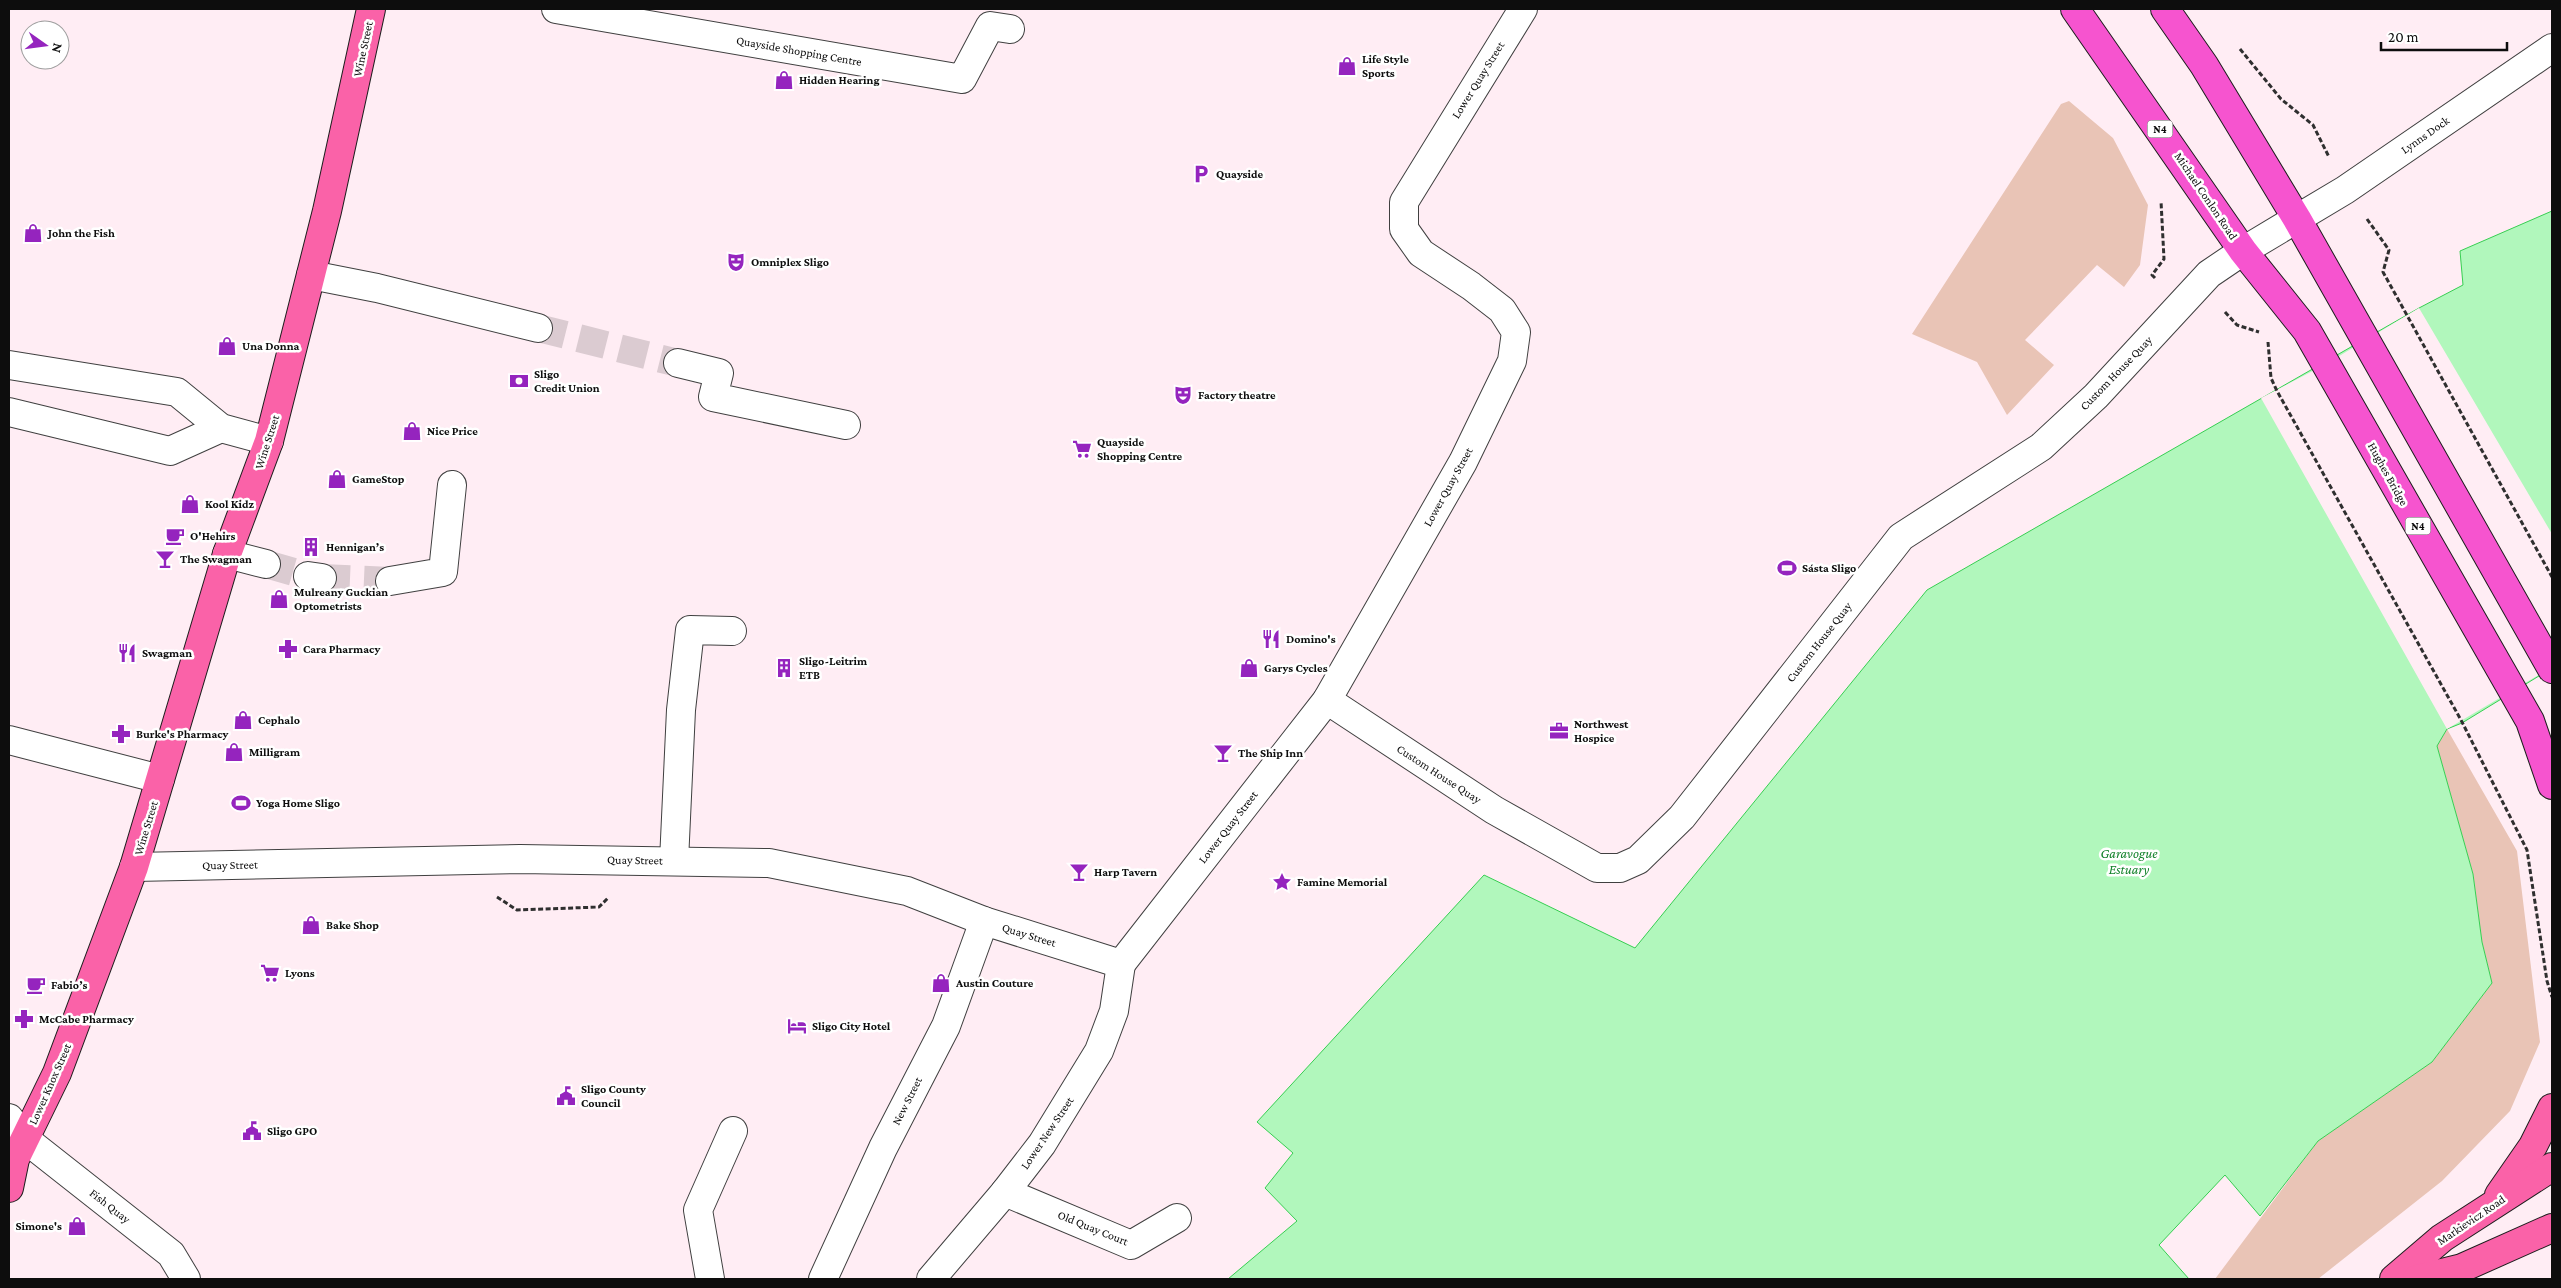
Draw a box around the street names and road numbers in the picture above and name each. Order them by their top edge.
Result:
street label: Wine Street [350,19,376,78]
street label: Quayside Shopping Centre [735,33,863,69]
street label: Lower Quay Street [1449,38,1508,121]
street label: Lynns Dock [2398,113,2452,157]
road number: N4 [2148,120,2172,138]
street label: Michael Conlon Road [2172,150,2241,243]
street label: Custom House Quay [2077,333,2155,413]
street label: Wine Street [252,412,283,471]
street label: Hughes Bridge [2365,440,2411,508]
street label: Lower Quay Street [1420,444,1476,529]
road number: N4 [2406,518,2430,534]
street label: Custom House Quay [1783,599,1855,685]
street label: Custom House Quay [1394,742,1484,807]
street label: Lower Quay Street [1195,787,1261,866]
street label: Wine Street [131,798,161,857]
street label: Quay Street [607,853,664,868]
street label: Quay Street [202,857,259,872]
street label: Quay Street [1000,920,1059,950]
street label: Lower Knox Street [26,1040,75,1127]
street label: New Street [889,1074,926,1127]
street label: Lower New Street [1018,1093,1077,1172]
street label: Fish Quay [87,1186,134,1227]
street label: Markievicz Road [2434,1192,2508,1248]
street label: Old Quay Court [1056,1207,1131,1249]

